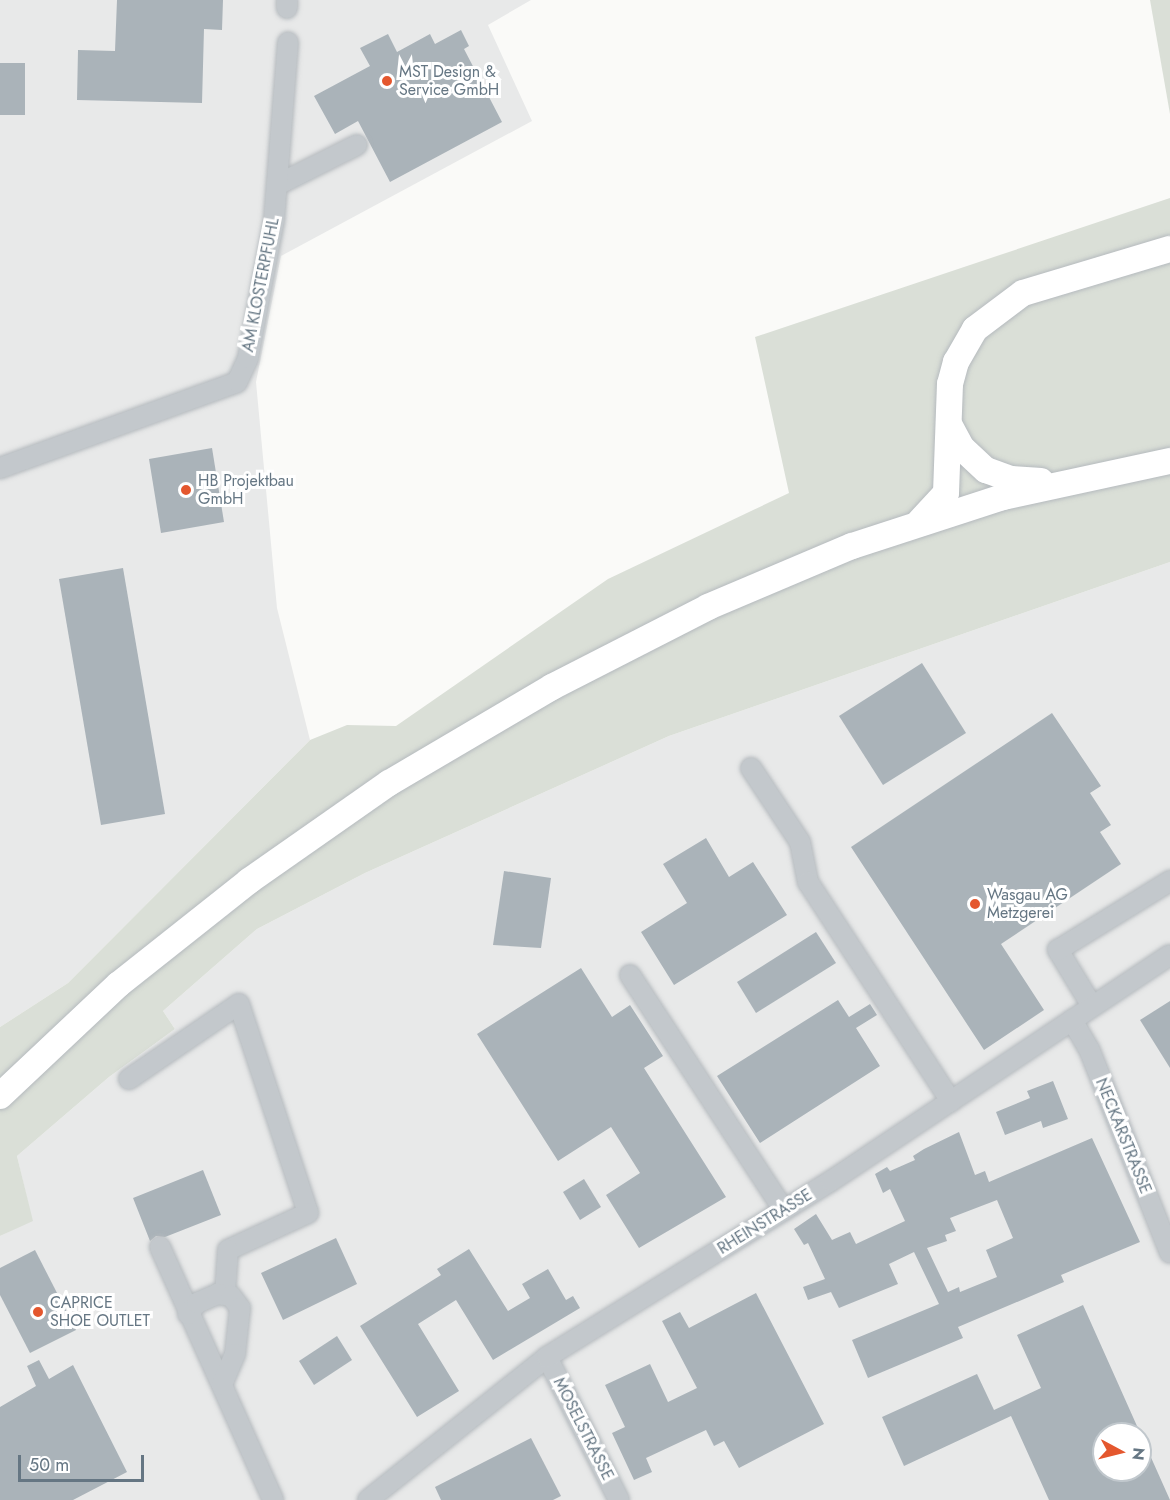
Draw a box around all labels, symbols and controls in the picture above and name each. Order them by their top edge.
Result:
place label: MST Design & Service GmbH [399,62,499,100]
marker: MST Design & Service GmbH [380,74,394,88]
street label: AM KLOSTERPFUHL [239,216,283,354]
place label: HB Projektbau GmbH [198,471,294,509]
marker: HB Projektbau GmbH [179,483,193,497]
place label: Wasgau AG Metzgerei [987,885,1068,923]
marker: Wasgau AG Metzgerei [968,897,982,911]
street label: NECKARSTRASSE [1091,1075,1155,1197]
street label: RHEINSTRASSE [714,1185,816,1259]
place label: CAPRICE SHOE OUTLET [50,1293,150,1331]
marker: CAPRICE SHOE OUTLET [31,1305,45,1319]
street label: MOSELSTRASSE [549,1375,617,1483]
north arrow [1092,1422,1152,1482]
scale bar [21,1443,147,1481]
text: N [1126,1446,1151,1462]
text: 50 m [29,1452,69,1478]

